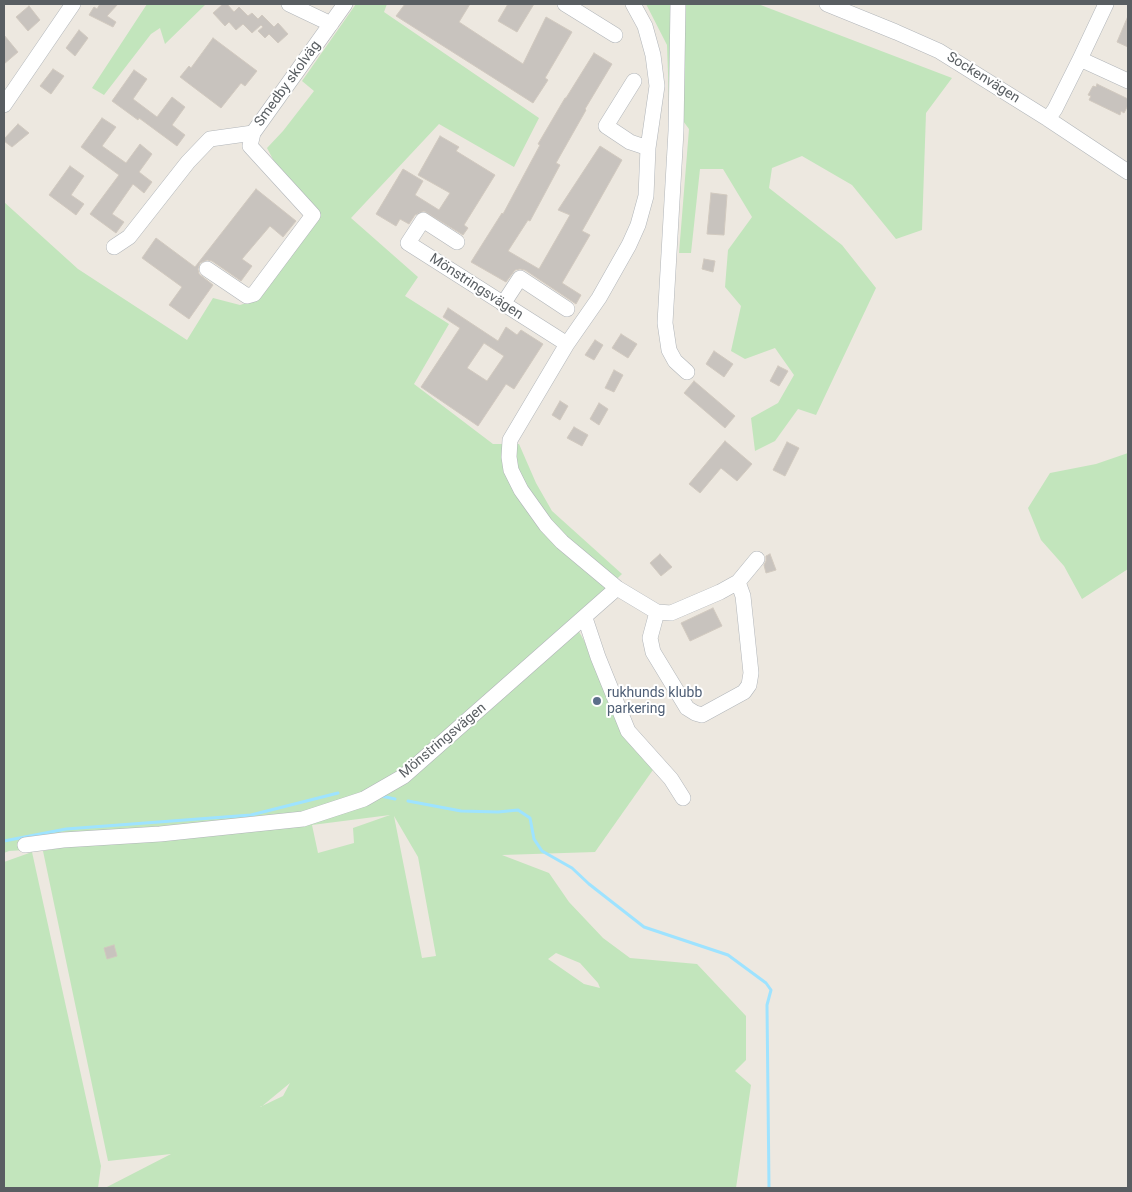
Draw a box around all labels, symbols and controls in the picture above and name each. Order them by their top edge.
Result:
street label: Smedby skolväg [251,38,325,130]
street label: Sockenvägen [943,49,1023,107]
street label: Mönstringsvägen [426,251,526,323]
place label: rukhunds klubb parkering [607,685,702,718]
marker: rukhunds klubb parkering [591,695,603,707]
street label: Mönstringsvägen [396,700,490,782]

